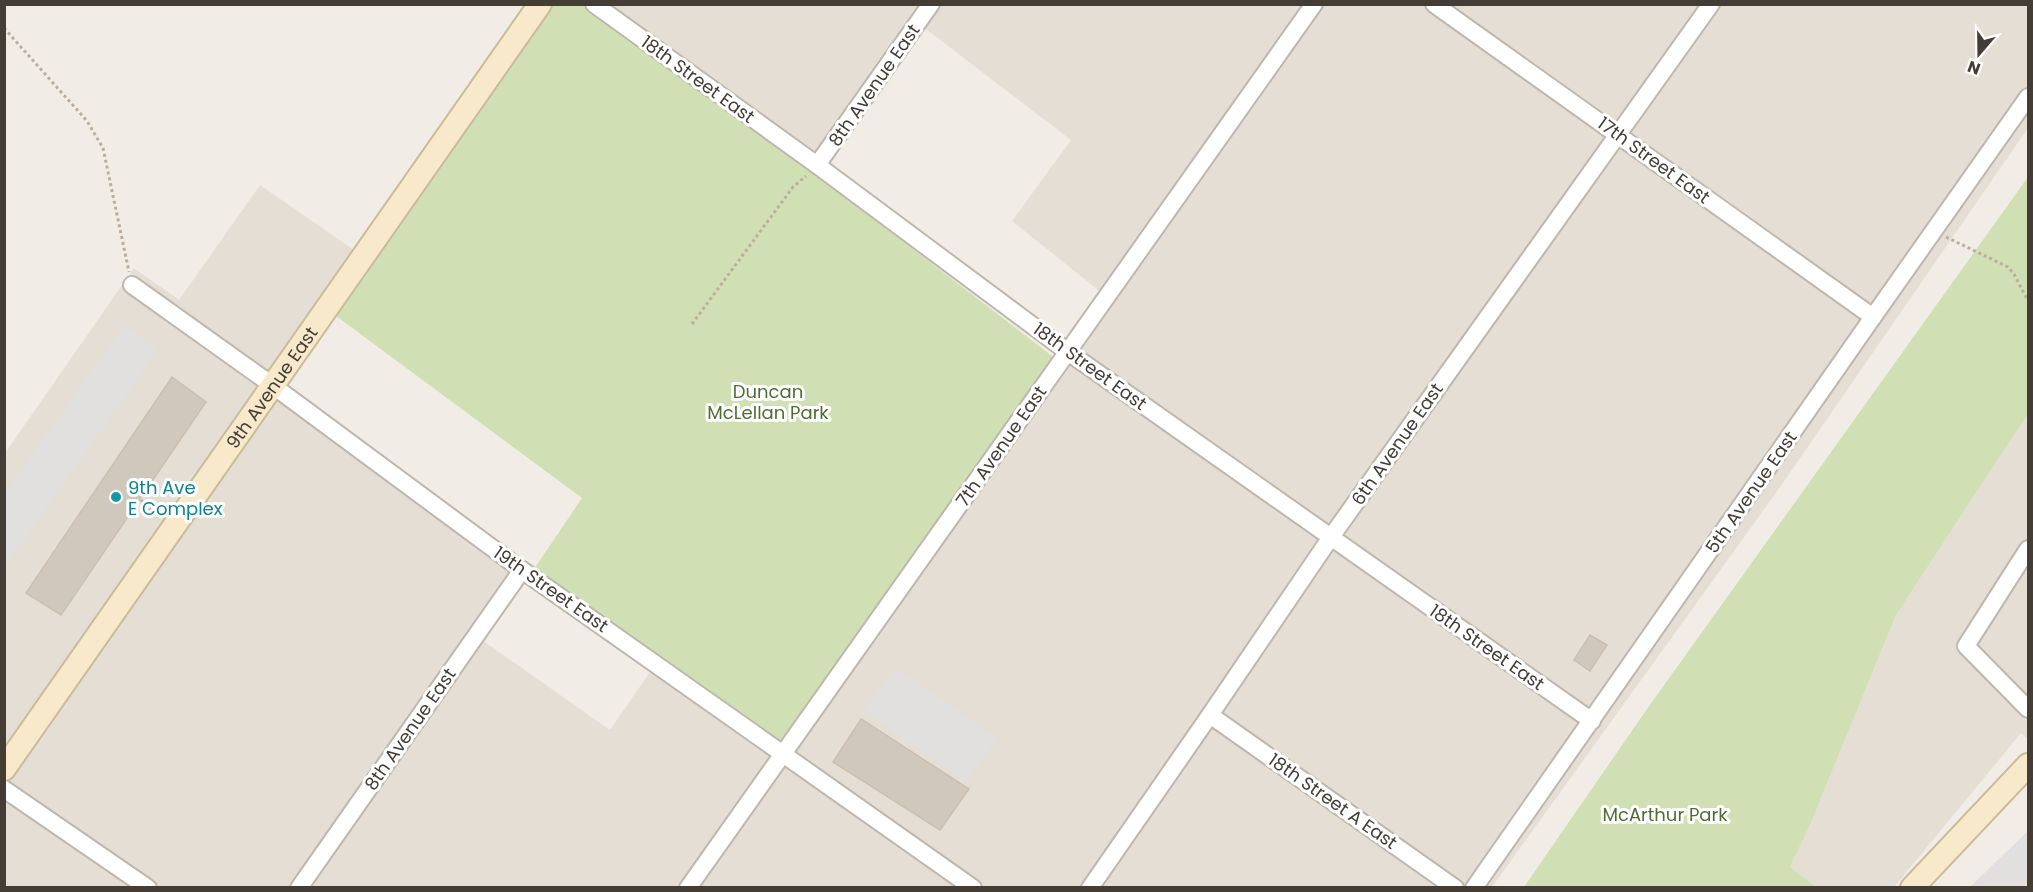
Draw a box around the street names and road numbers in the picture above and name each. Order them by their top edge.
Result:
street label: 8th Avenue East [822,19,926,151]
street label: 18th Street East [636,29,760,129]
street label: 17th Street East [1593,111,1715,209]
street label: 18th Street East [1028,316,1152,416]
street label: 9th Avenue East [220,321,323,454]
street label: 6th Avenue East [1345,378,1449,510]
street label: 7th Avenue East [950,380,1052,512]
street label: 5th Avenue East [1699,426,1803,558]
street label: 19th Street East [489,540,613,638]
street label: 18th Street East [1425,598,1549,696]
street label: 8th Avenue East [358,663,462,795]
street label: 18th Street A East [1264,747,1402,855]

